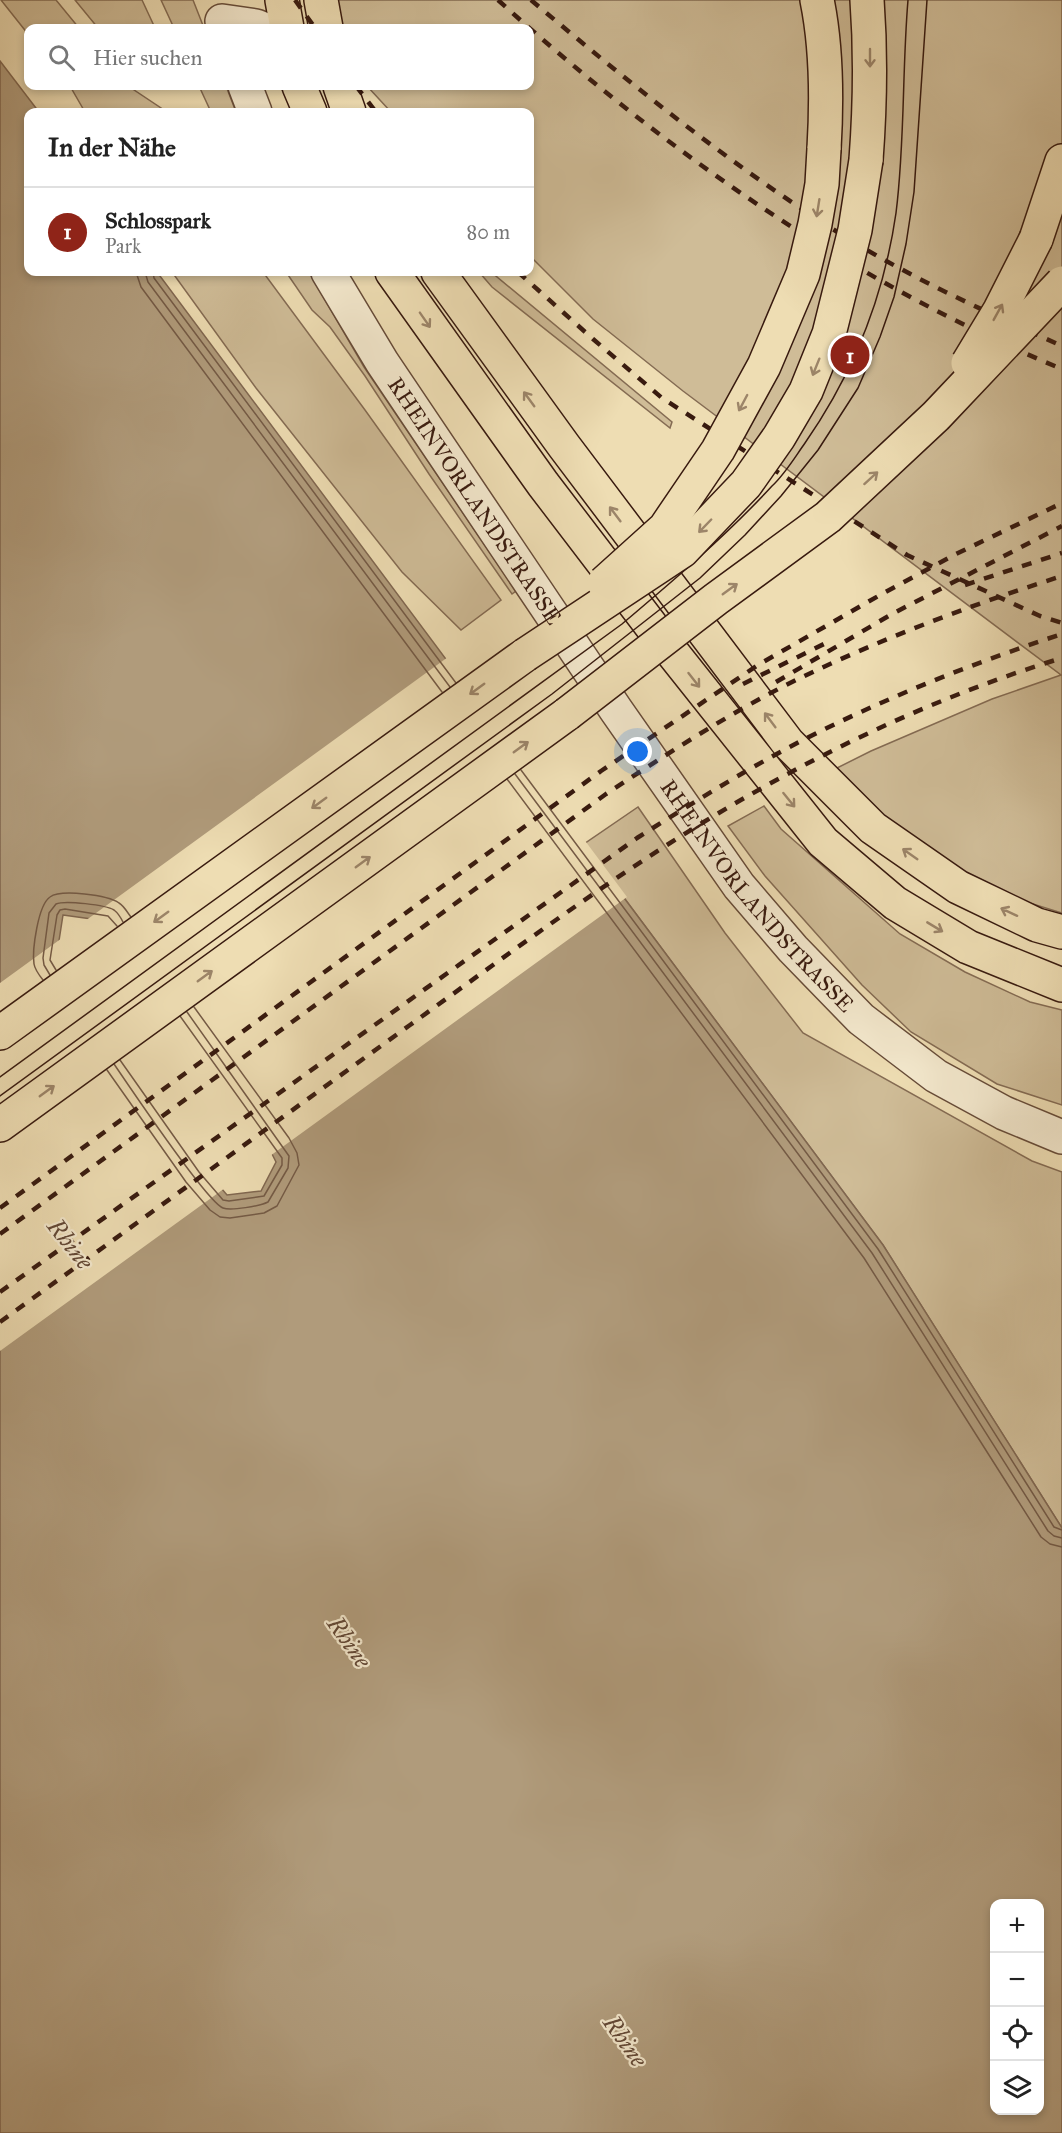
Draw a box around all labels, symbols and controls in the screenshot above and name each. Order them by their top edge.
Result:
search box [24,24,534,90]
icon: search [45,41,78,74]
text: Hier suchen [93,44,202,71]
one-way arrow [864,48,876,68]
text: In der Nähe [48,131,176,163]
one-way arrow [812,197,823,217]
text: Schlosspark [105,207,211,234]
text: 1 [64,220,71,244]
text: 80 m [467,220,510,244]
text: Park [105,234,141,258]
one-way arrow [993,303,1005,320]
one-way arrow [419,311,431,327]
pin: 1 [830,332,870,378]
one-way arrow [810,357,821,376]
street label: RHEINVORLANDSTRASSE [382,372,568,630]
one-way arrow [523,391,536,407]
one-way arrow [737,394,748,412]
one-way arrow [863,471,878,485]
one-way arrow [608,506,621,522]
one-way arrow [699,518,713,533]
one-way arrow [721,583,737,595]
one-way arrow [687,672,700,688]
one-way arrow [470,683,486,695]
one-way arrow [764,712,776,728]
your location [623,737,652,766]
one-way arrow [512,741,528,753]
street label: RHEINVORLANDSTRASSE [655,774,860,1017]
one-way arrow [782,792,795,808]
one-way arrow [312,797,328,809]
one-way arrow [902,848,919,860]
one-way arrow [355,856,371,868]
one-way arrow [1001,905,1019,917]
one-way arrow [154,911,170,923]
one-way arrow [926,921,943,933]
one-way arrow [197,970,213,982]
one-way arrow [39,1084,55,1097]
water label: Rhine [40,1212,100,1276]
water label: Rhine [320,1609,378,1675]
map controls [990,1899,1044,2115]
button: + [990,1899,1044,1953]
button: − [990,1953,1044,2007]
button: locate [990,2007,1044,2061]
water label: Rhine [596,2008,654,2074]
button: layers [990,2061,1044,2115]

